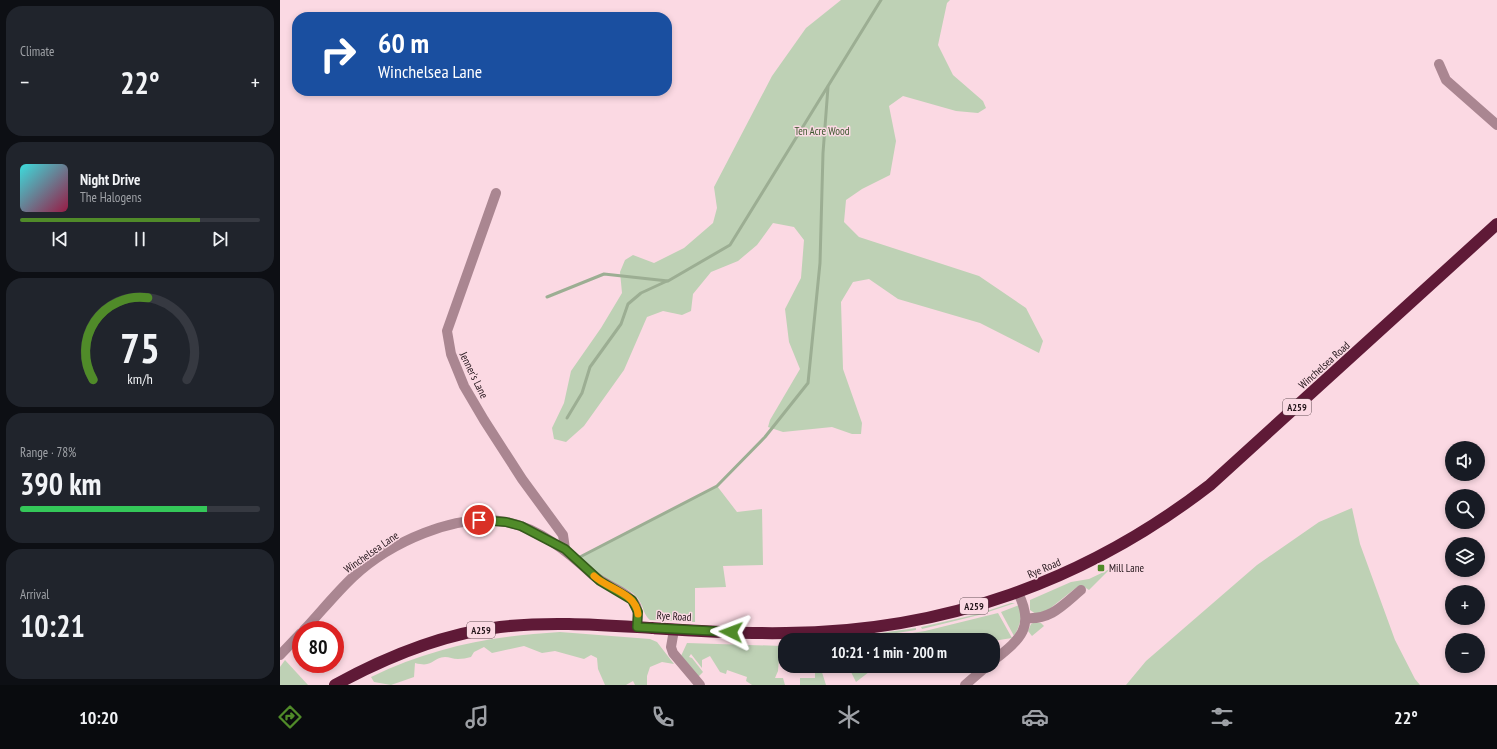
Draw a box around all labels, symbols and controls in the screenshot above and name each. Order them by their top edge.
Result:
text: 60 m [378,24,429,61]
icon: right [312,28,364,80]
text: Climate [20,43,54,60]
text: Winchelsea Lane [378,60,482,83]
text: 22° [120,63,160,102]
text: − [20,68,29,96]
text: + [251,68,260,96]
park label: Ten Acre Wood [794,124,850,138]
text: Night Drive [80,170,140,189]
text: The Halogens [80,189,142,206]
icon: previous [49,228,71,250]
icon: pause [129,228,151,250]
icon: next [209,228,231,250]
text: 75 [120,321,160,374]
street label: Winchelsea Road [1295,338,1353,392]
street label: Jenner's Lane [456,349,491,401]
text: km/h [127,369,153,388]
road number: A259 [1283,399,1311,415]
map controls [1445,441,1485,673]
button: sound [1445,441,1485,481]
text: Range · 78% [20,444,76,461]
text: 390 km [20,464,101,503]
button: search [1445,489,1485,529]
pin [462,503,496,537]
icon: arrive [468,509,490,531]
street label: Winchelsea Lane [341,528,401,576]
button: layers [1445,537,1485,577]
street label: Rye Road [1025,555,1063,581]
place label: Mill Lane [1109,561,1144,575]
marker: Mill Lane [1096,563,1106,573]
button: + [1445,585,1485,625]
text: Arrival [20,586,49,603]
road number: A259 [960,598,988,614]
text: 10:21 [20,606,85,645]
street label: Rye Road [656,608,692,624]
position arrow [710,611,752,653]
speed limit sign: 80 [292,621,344,673]
road number: A259 [467,622,495,638]
button: − [1445,633,1485,673]
text: 10:21 · 1 min · 200 m [831,643,947,662]
icon: directions [276,703,304,731]
icon: music [463,703,491,731]
icon: phone [649,703,677,731]
icon: climate [835,703,863,731]
icon: car [1021,703,1049,731]
icon: filters [1208,703,1236,731]
text: 10:20 [79,706,118,729]
text: 22° [1394,706,1418,729]

